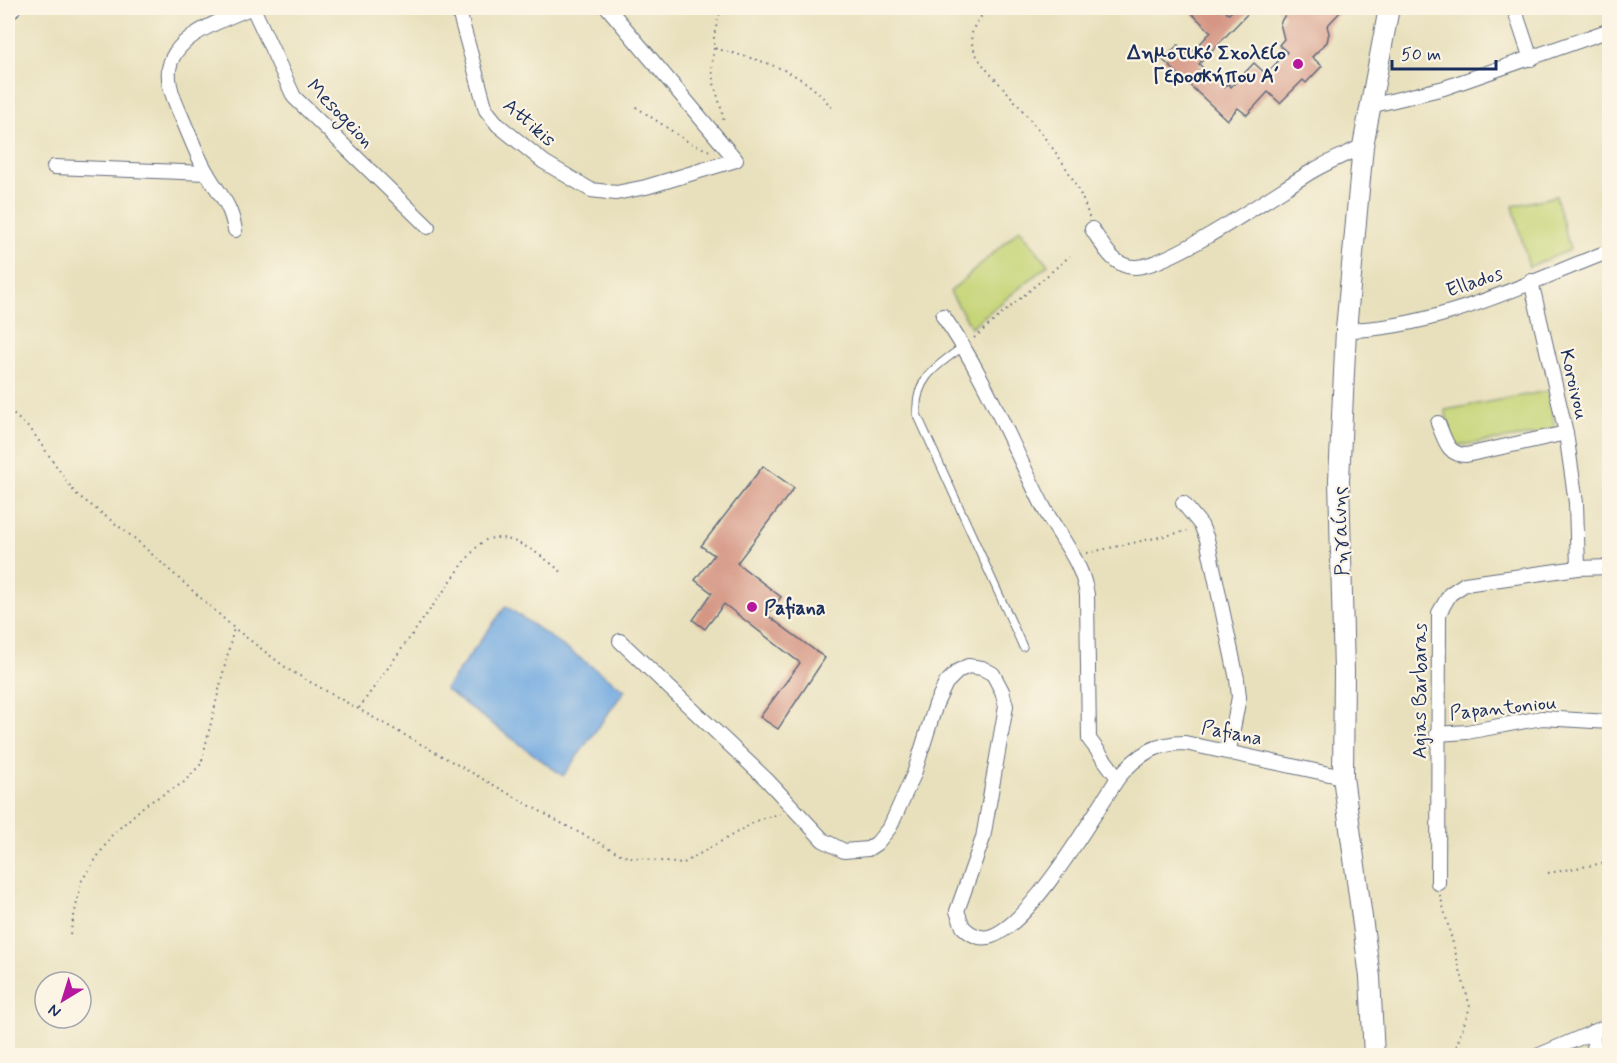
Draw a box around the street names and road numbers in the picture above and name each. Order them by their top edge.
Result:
street label: Mesogeion [299,73,380,155]
street label: Attikis [497,93,561,154]
street label: Ellados [1443,260,1507,305]
street label: Koroivou [1552,346,1595,422]
street label: Ρηγαίνης [1326,486,1357,576]
street label: Agias Barbaras [1407,623,1434,759]
street label: Papantoniou [1448,689,1558,728]
street label: Pafiana [1199,714,1265,753]

